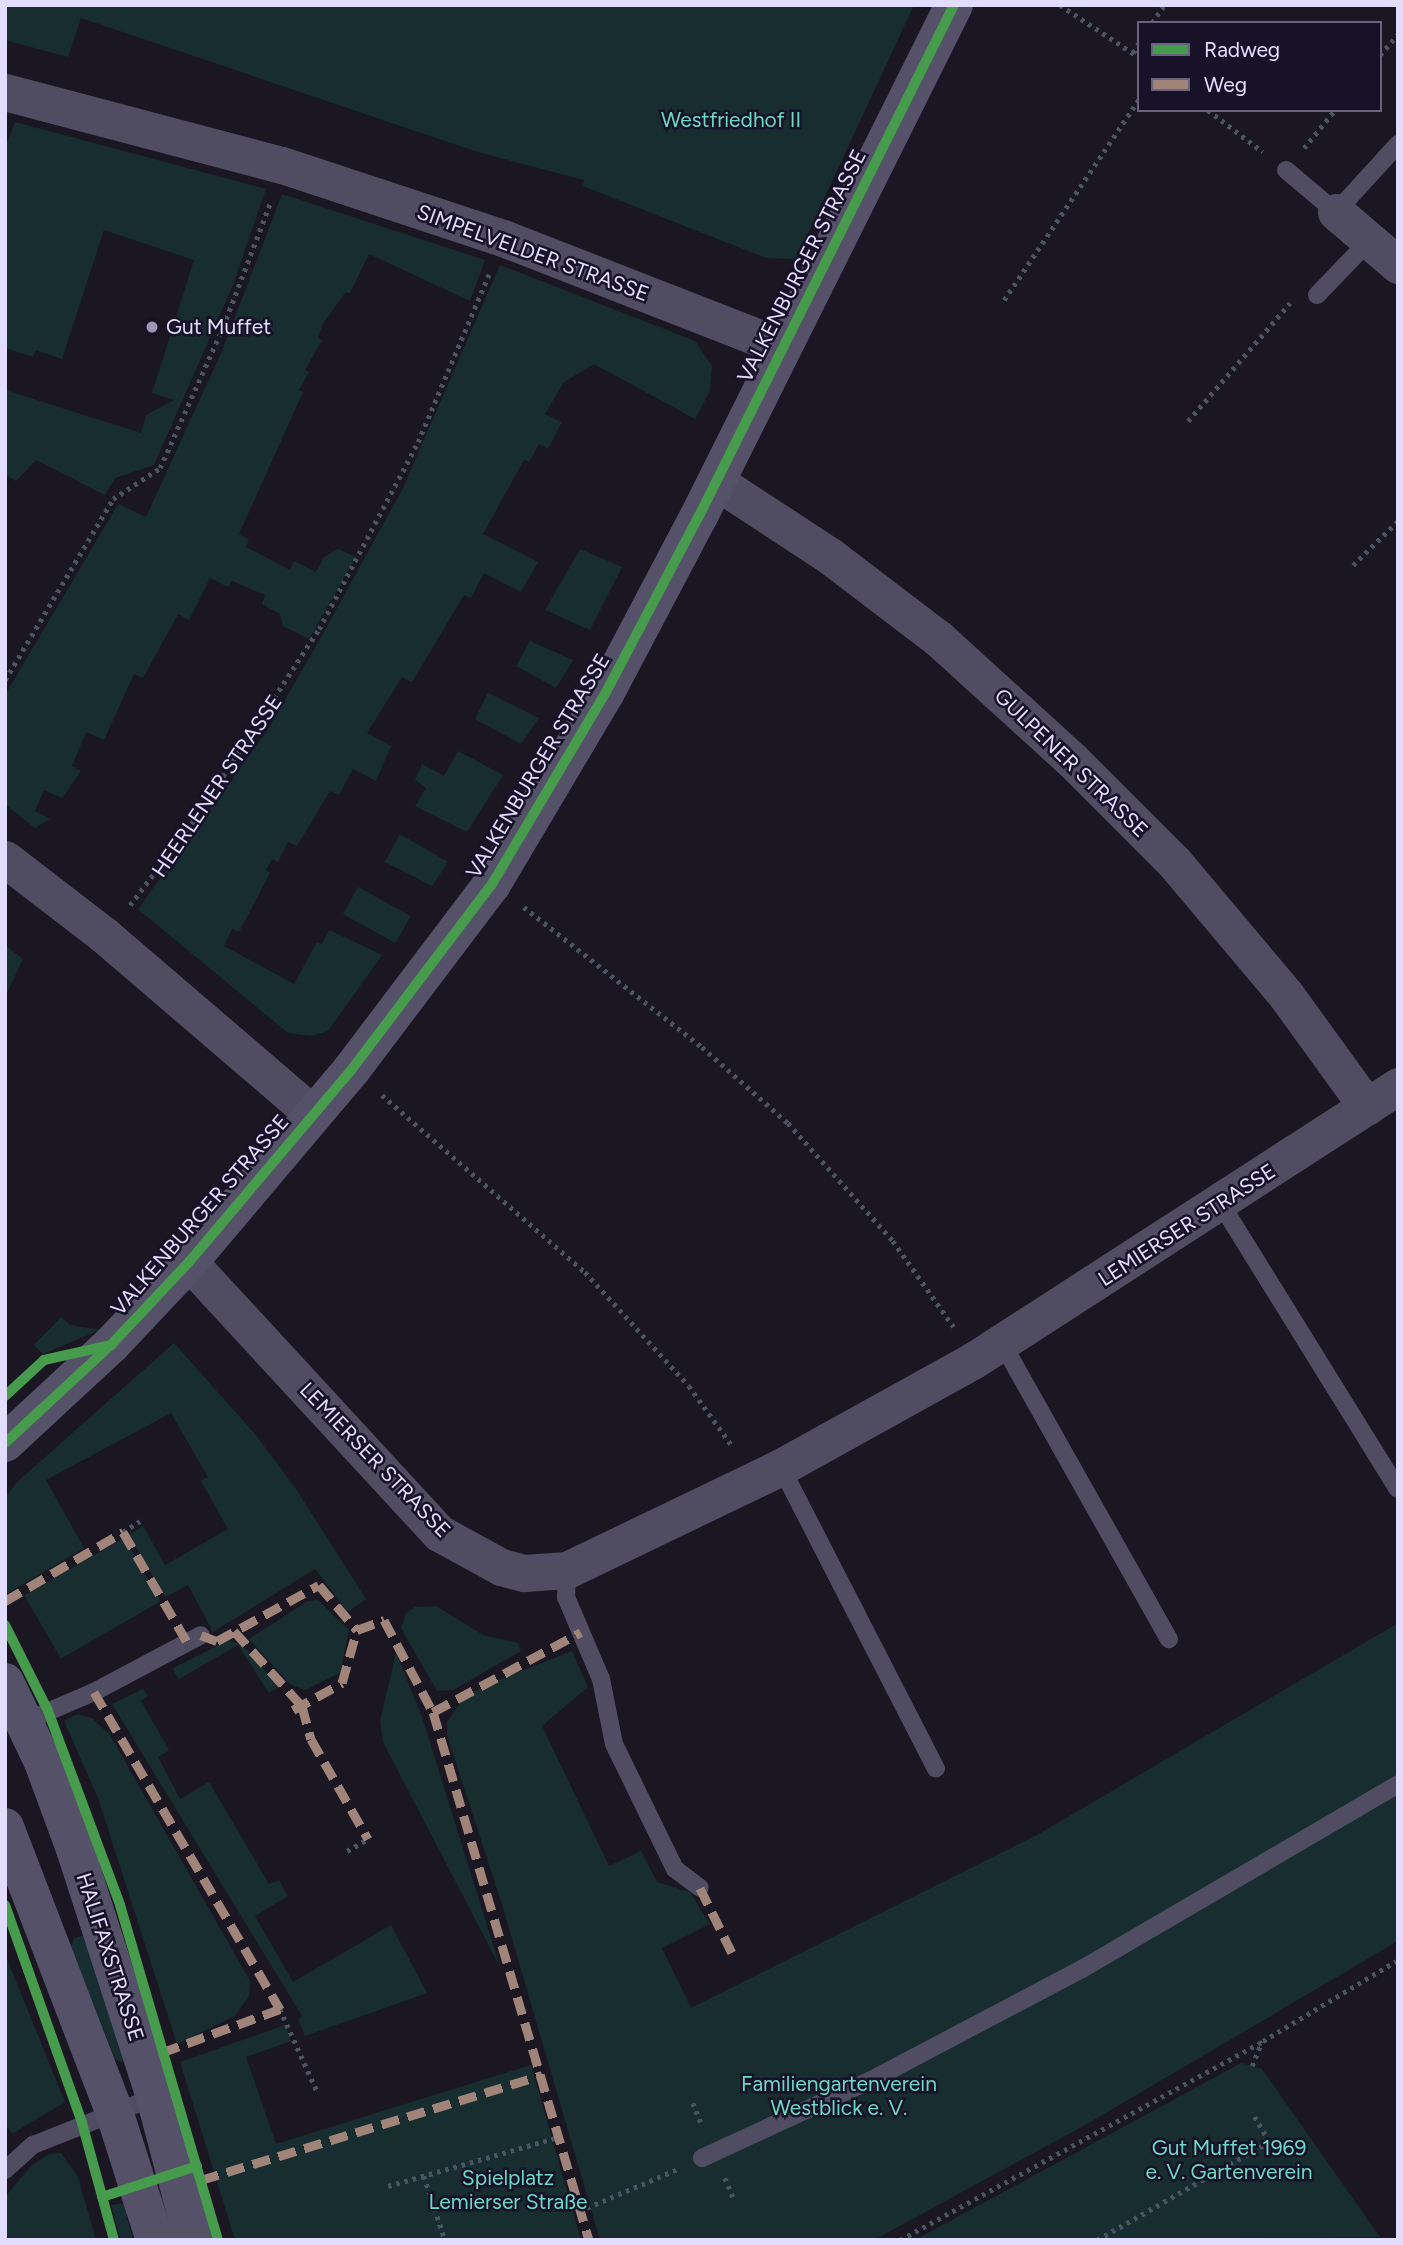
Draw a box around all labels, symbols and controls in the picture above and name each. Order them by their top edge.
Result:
legend [1137,21,1382,112]
text: Radweg [1204,37,1280,62]
text: Weg [1204,72,1247,97]
park label: Westfriedhof II [661,107,801,133]
street label: VALKENBURGER STRASSE [732,145,872,387]
street label: SIMPELVELDER STRASSE [414,199,652,307]
place label: Gut Muffet [166,314,271,340]
marker: Gut Muffet [144,319,160,335]
street label: VALKENBURGER STRASSE [461,649,615,883]
street label: GULPENER STRASSE [989,683,1153,843]
street label: HEERLENER STRASSE [147,690,287,882]
street label: VALKENBURGER STRASSE [106,1109,294,1321]
street label: LEMIERSER STRASSE [1094,1158,1280,1292]
street label: LEMIERSER STRASSE [294,1377,456,1543]
street label: HALIFAXSTRASSE [71,1870,149,2044]
park label: Familiengartenverein Westblick e. V. [741,2071,937,2121]
park label: Gut Muffet 1969 e. V. Gartenverein [1145,2135,1313,2185]
park label: Spielplatz Lemierser Straße [428,2165,588,2215]

